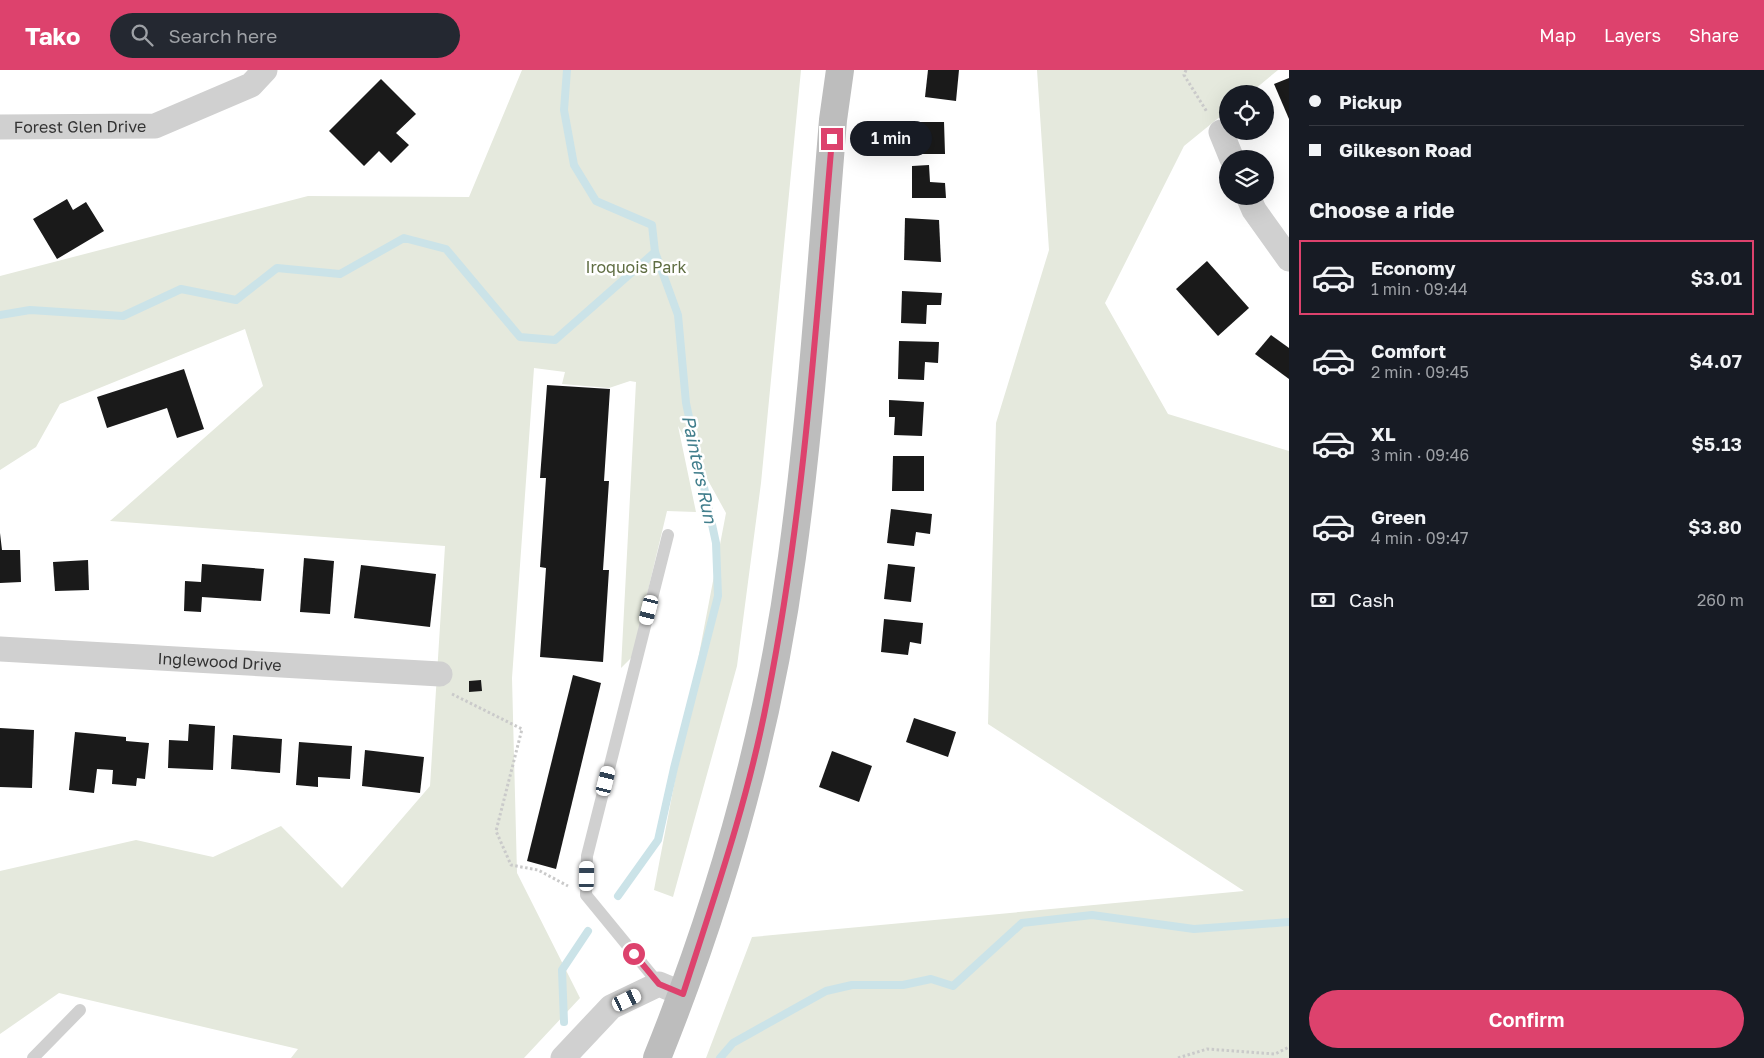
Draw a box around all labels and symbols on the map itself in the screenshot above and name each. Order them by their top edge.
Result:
street label: Forest Glen Drive [14,116,146,137]
callout: 1 min [850,122,932,156]
route end [821,128,843,150]
park label: Iroquois Park [585,257,687,277]
water label: Painters Run [678,413,722,526]
car [638,594,659,626]
street label: Inglewood Drive [157,648,282,675]
car [595,765,616,797]
car [579,861,594,891]
route start [623,943,645,965]
car [610,987,643,1013]

